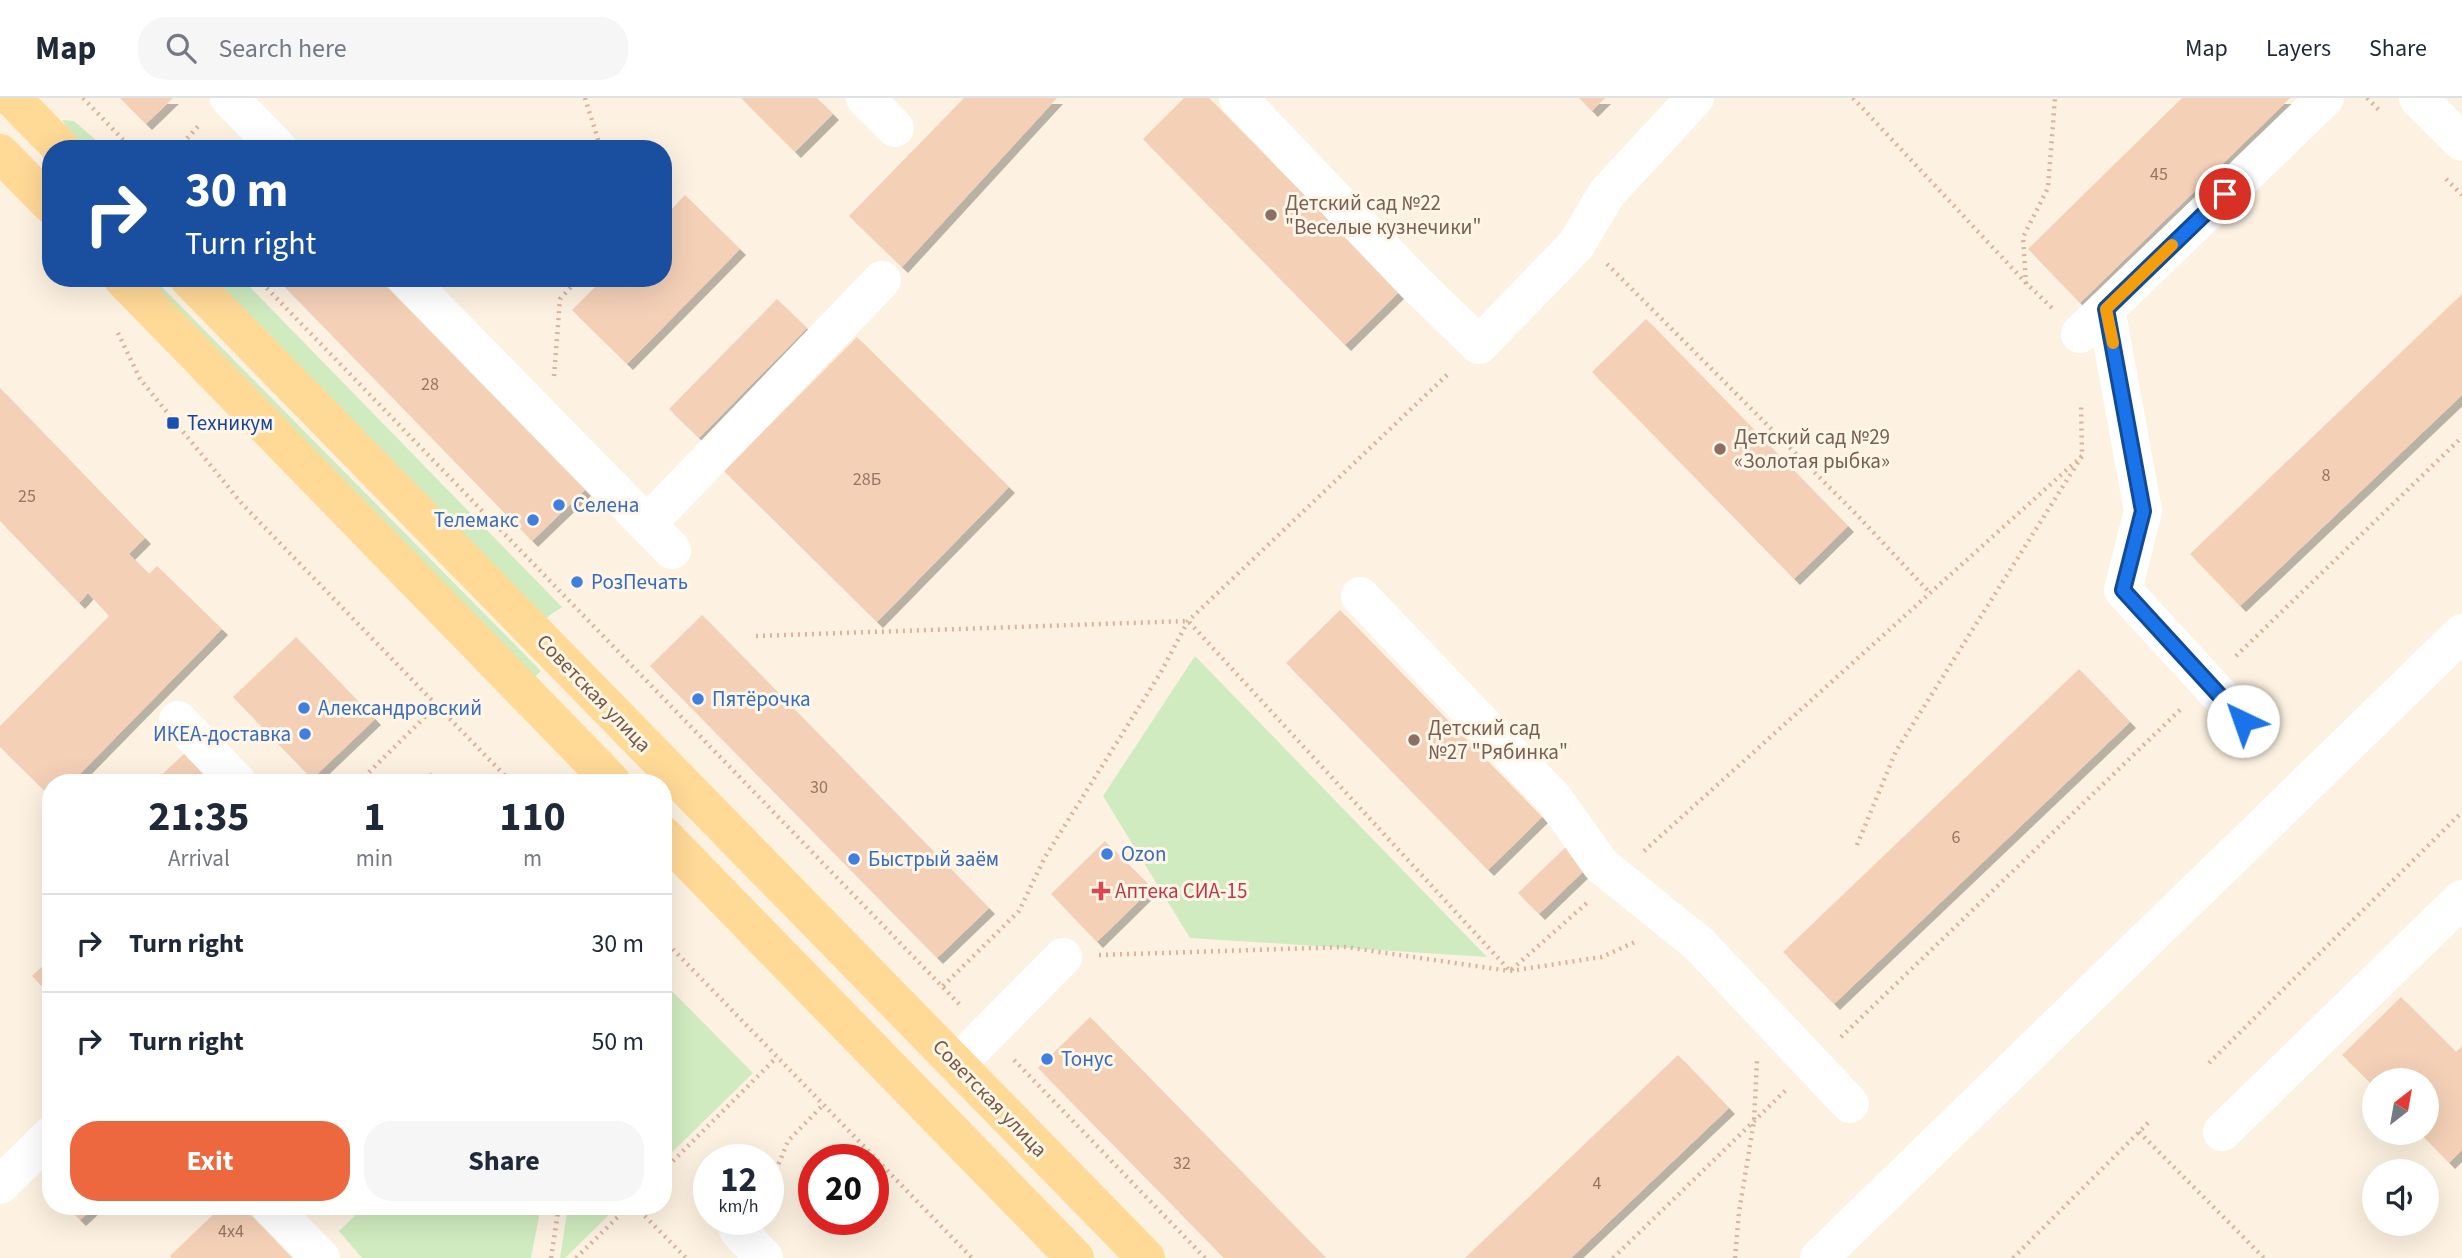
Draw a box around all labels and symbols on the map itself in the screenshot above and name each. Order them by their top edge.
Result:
house number: 45 [2150,162,2168,187]
pin [2195,164,2255,224]
place label: Детский сад №22 "Веселые кузнечики" [1285,188,1481,242]
marker: Детский сад №22 "Веселые кузнечики" [1263,207,1279,223]
house number: 28 [421,372,439,397]
place label: Техникум [187,408,273,438]
marker: Техникум [165,415,181,431]
place label: Детский сад №29 «Золотая рыбка» [1734,422,1890,476]
marker: Детский сад №29 «Золотая рыбка» [1712,441,1728,457]
house number: 8 [2322,463,2331,488]
house number: 28Б [853,467,881,492]
house number: 25 [18,484,36,509]
place label: Селена [573,490,639,520]
marker: Селена [551,497,567,513]
place label: Телемакс [434,505,519,535]
marker: Телемакс [525,512,541,528]
place label: РозПечать [591,567,688,597]
marker: РозПечать [569,574,585,590]
street label: Советская улица [530,627,658,759]
place label: Пятёрочка [712,684,811,714]
position arrow [2206,684,2280,758]
marker: Пятёрочка [690,691,706,707]
place label: Александровский [318,693,482,723]
marker: Александровский [296,700,312,716]
place label: Детский сад №27 "Рябинка" [1428,713,1568,767]
place label: ИКЕА-доставка [153,719,291,749]
marker: ИКЕА-доставка [297,726,313,742]
marker: Детский сад №27 "Рябинка" [1406,732,1422,748]
house number: 30 [810,775,828,800]
house number: 6 [1952,825,1961,850]
place label: Ozon [1121,839,1166,869]
place label: Быстрый заём [868,844,999,874]
marker: Ozon [1099,846,1115,862]
marker: Быстрый заём [846,851,862,867]
place label: Аптека СИА-15 [1115,876,1247,906]
marker: Аптека СИА-15 [1093,883,1109,899]
street label: Советская улица [926,1032,1054,1164]
place label: Тонус [1061,1044,1114,1074]
marker: Тонус [1039,1051,1055,1067]
north arrow [2362,1068,2440,1144]
speed limit sign: 20 [798,1144,889,1235]
house number: 32 [1173,1151,1191,1176]
house number: 4 [1593,1171,1602,1196]
house number: 4х4 [218,1219,244,1244]

